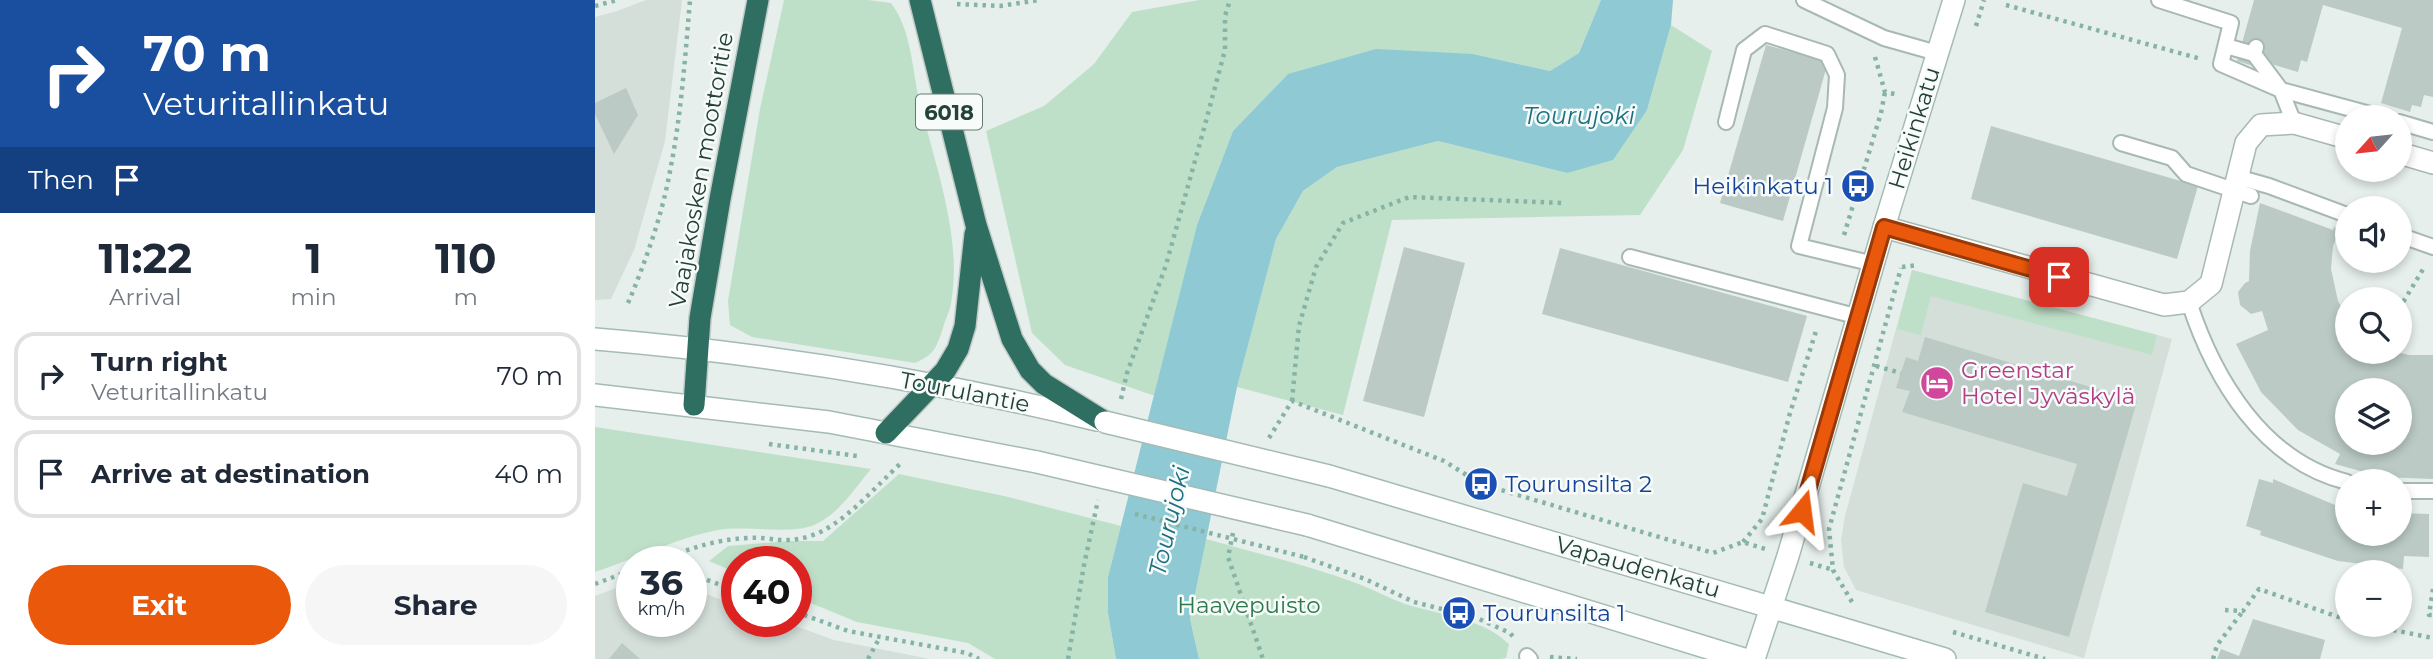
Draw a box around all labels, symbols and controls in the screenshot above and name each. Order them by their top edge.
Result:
text: 70 m [143,24,271,83]
icon: right [28,28,119,119]
street label: Vaajakosken moottoritie [663,30,739,310]
street label: Heikinkatu [1882,64,1946,192]
text: Veturitallinkatu [143,84,389,123]
road number: 6018 [916,94,982,130]
water label: Tourujoki [1523,101,1635,130]
north arrow [2335,105,2411,182]
map controls [2335,105,2412,637]
icon: arrive [108,161,146,199]
text: Then [28,164,94,196]
bus stop icon: Heikinkatu 1 [1839,167,1877,205]
place label: Heikinkatu 1 [1693,172,1833,200]
button: sound [2335,196,2412,273]
text: 11:22 [98,232,192,284]
text: 1 [305,232,322,284]
text: 110 [435,232,497,284]
pin [2029,247,2089,307]
icon: arrive [2040,258,2078,296]
text: Arrival [109,283,181,311]
text: min [290,283,337,311]
text: m [454,283,478,311]
button: search [2335,287,2412,364]
text: Turn right [91,346,227,378]
place label: Greenstar Hotel Jyväskylä [1961,356,2135,410]
icon: right [32,357,70,395]
text: 70 m [497,360,563,392]
hotel icon: Greenstar Hotel Jyväskylä [1918,364,1956,402]
street label: Tourulantie [898,366,1032,418]
text: Veturitallinkatu [91,378,268,406]
button: layers [2335,378,2412,455]
icon: arrive [32,455,70,493]
text: Arrive at destination [91,458,370,490]
text: 40 m [494,458,563,490]
water label: Tourujoki [1142,463,1196,579]
bus stop icon: Tourunsilta 2 [1462,465,1500,503]
button: + [2335,469,2412,546]
place label: Tourunsilta 2 [1505,470,1652,498]
position arrow [1765,474,1839,548]
street label: Vapaudenkatu [1553,530,1723,604]
speed limit sign: 40 [721,546,812,637]
button: − [2335,560,2412,637]
text: 36 [640,561,683,604]
button: Exit [28,565,291,645]
button: Share [305,565,567,645]
park label: Haavepuisto [1177,591,1321,619]
bus stop icon: Tourunsilta 1 [1440,594,1478,632]
text: km/h [637,598,686,620]
place label: Tourunsilta 1 [1483,599,1625,627]

